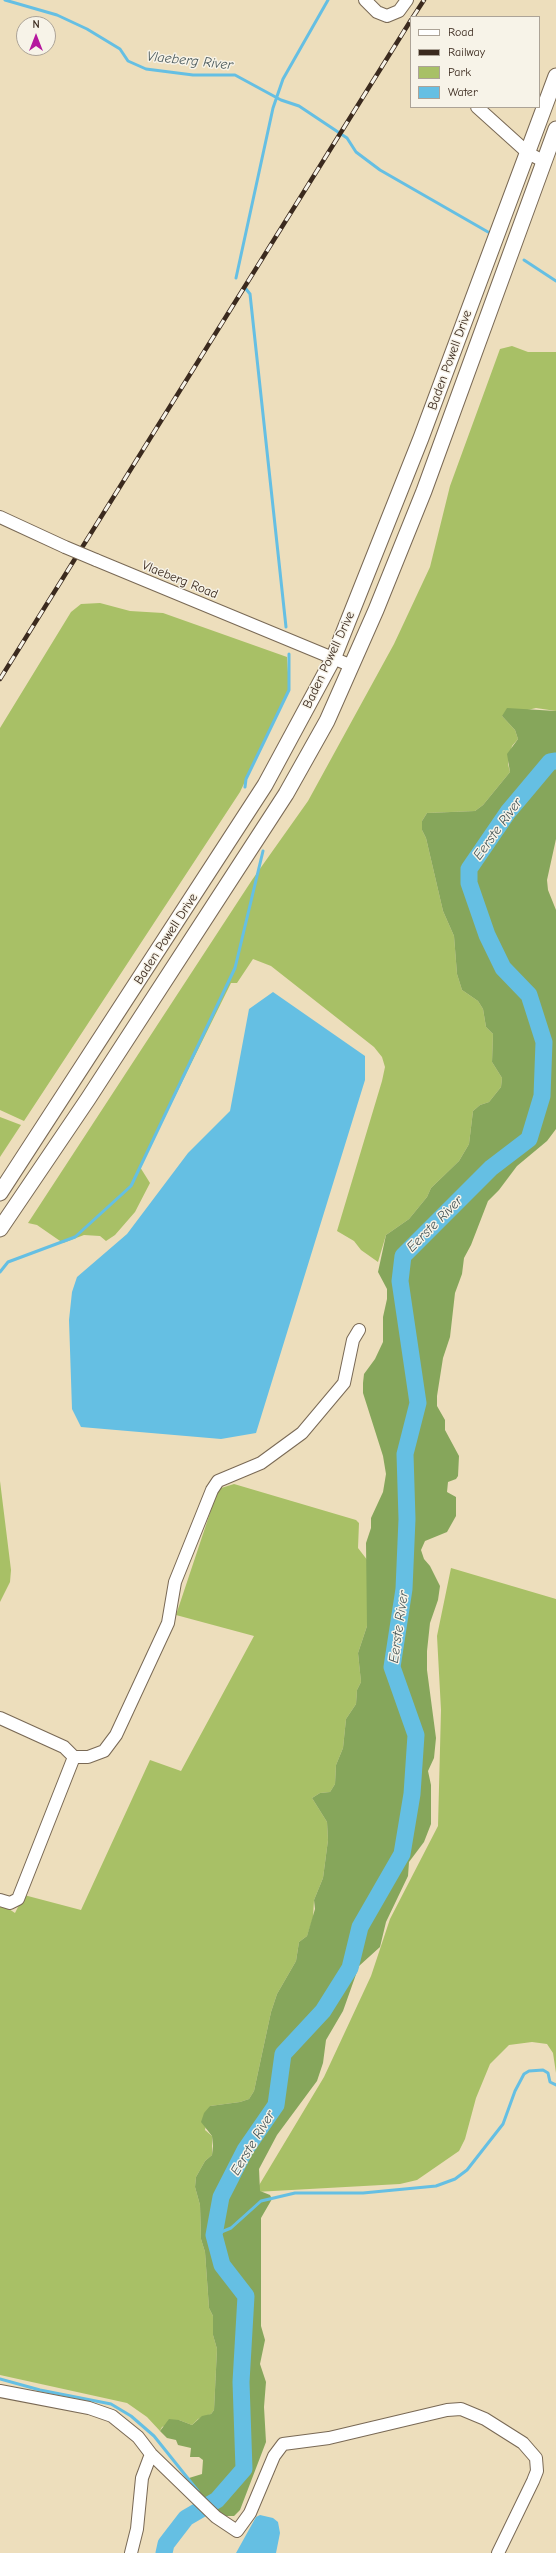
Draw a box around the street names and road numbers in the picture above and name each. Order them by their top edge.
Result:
street label: Baden Powell Drive [425,308,475,412]
street label: Vlaeberg Road [140,558,220,602]
street label: Baden Powell Drive [300,609,358,711]
street label: Baden Powell Drive [131,891,201,987]

